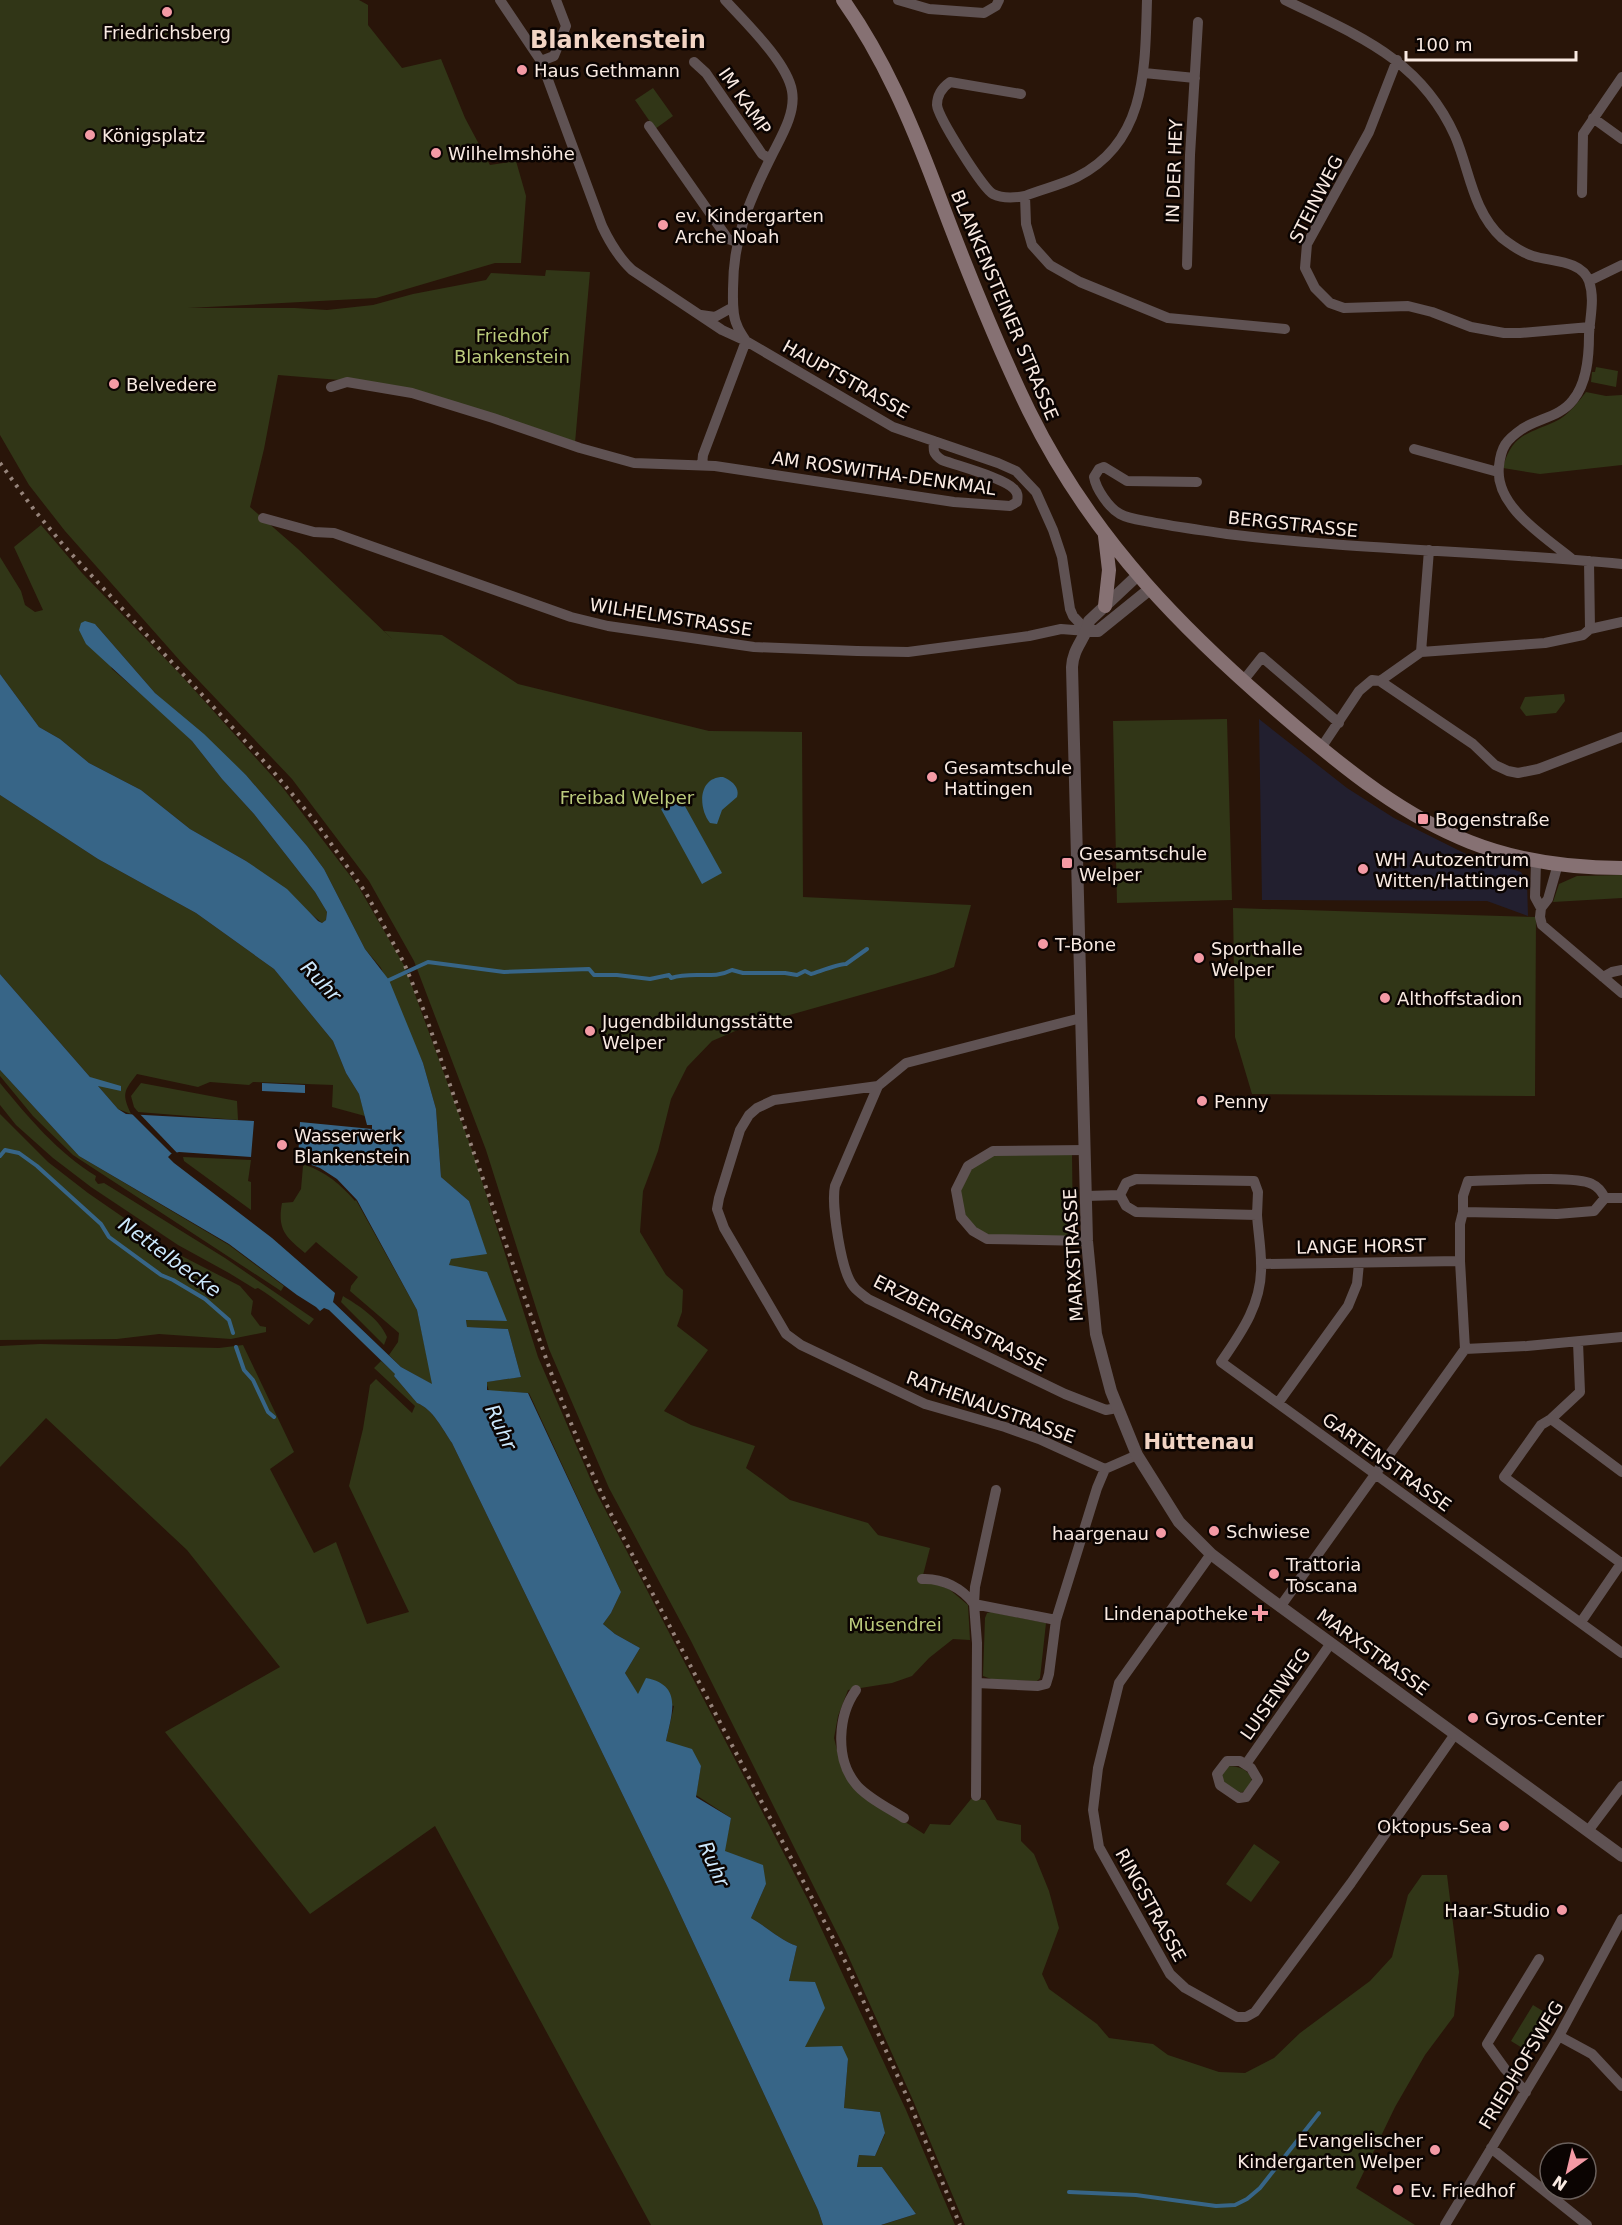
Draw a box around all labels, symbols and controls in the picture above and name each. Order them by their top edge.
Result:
marker: Friedrichsberg [160,5,174,19]
place label: Friedrichsberg [103,22,231,43]
scale bar [1406,24,1576,62]
district label: Blankenstein [530,26,706,54]
text: 100 m [1415,34,1473,55]
place label: Haus Gethmann [534,60,680,81]
marker: Haus Gethmann [515,63,529,77]
street label: IM KAMP [714,64,776,139]
street label: IN DER HEY [1162,118,1186,223]
place label: Königsplatz [102,125,205,146]
marker: Königsplatz [83,128,97,142]
place label: Wilhelmshöhe [448,143,575,164]
marker: Wilhelmshöhe [429,146,443,160]
street label: STEINWEG [1285,152,1347,246]
street label: BLANKENSTEINER STRASSE [947,187,1063,423]
place label: ev. Kindergarten Arche Noah [675,205,824,247]
marker: ev. Kindergarten Arche Noah [656,218,670,232]
park label: Friedhof Blankenstein [454,325,570,367]
street label: HAUPTSTRASSE [779,335,913,423]
place label: Belvedere [126,374,217,395]
marker: Belvedere [107,377,121,391]
street label: AM ROSWITHA-DENKMAL [771,447,997,499]
street label: BERGSTRASSE [1227,507,1359,541]
street label: WILHELMSTRASSE [588,594,754,640]
place label: Gesamtschule Hattingen [944,757,1072,799]
marker: Gesamtschule Hattingen [925,770,939,784]
park label: Freibad Welper [560,787,695,808]
place label: Bogenstraße [1435,809,1550,830]
marker: Bogenstraße [1416,812,1430,826]
place label: Gesamtschule Welper [1079,843,1207,885]
place label: WH Autozentrum Witten/Hattingen [1375,849,1529,891]
marker: Gesamtschule Welper [1060,856,1074,870]
marker: WH Autozentrum Witten/Hattingen [1356,862,1370,876]
place label: T-Bone [1054,934,1116,955]
marker: T-Bone [1036,937,1050,951]
place label: Sporthalle Welper [1211,938,1303,980]
marker: Sporthalle Welper [1192,951,1206,965]
water label: Ruhr [296,956,347,1008]
place label: Althoffstadion [1397,988,1523,1009]
marker: Althoffstadion [1378,991,1392,1005]
place label: Jugendbildungsstätte Welper [601,1011,793,1053]
marker: Jugendbildungsstätte Welper [583,1024,597,1038]
place label: Penny [1214,1091,1269,1112]
marker: Penny [1195,1094,1209,1108]
place label: Wasserwerk Blankenstein [294,1125,410,1167]
marker: Wasserwerk Blankenstein [275,1138,289,1152]
street label: MARXSTRASSE [1059,1188,1087,1322]
water label: Nettelbecke [114,1212,226,1302]
street label: LANGE HORST [1296,1234,1427,1258]
street label: ERZBERGERSTRASSE [870,1270,1050,1376]
street label: RATHENAUSTRASSE [904,1367,1078,1447]
water label: Ruhr [480,1400,523,1455]
street label: GARTENSTRASSE [1319,1408,1455,1516]
district label: Hüttenau [1144,1430,1254,1454]
place label: Schwiese [1226,1521,1310,1542]
place label: haargenau [1052,1523,1149,1544]
marker: Schwiese [1207,1524,1221,1538]
marker: haargenau [1154,1526,1168,1540]
place label: Trattoria Toscana [1285,1554,1361,1596]
marker: Trattoria Toscana [1267,1567,1281,1581]
place label: Lindenapotheke [1104,1603,1248,1624]
street label: MARXSTRASSE [1313,1604,1433,1700]
marker: Lindenapotheke [1253,1606,1267,1620]
park label: Müsendrei [848,1614,942,1635]
street label: LUISENWEG [1236,1644,1314,1744]
place label: Gyros-Center [1485,1708,1605,1729]
marker: Gyros-Center [1466,1711,1480,1725]
place label: Oktopus-Sea [1377,1816,1492,1837]
marker: Oktopus-Sea [1497,1819,1511,1833]
water label: Ruhr [693,1837,735,1892]
street label: RINGSTRASSE [1111,1845,1191,1965]
place label: Haar-Studio [1444,1900,1550,1921]
marker: Haar-Studio [1555,1903,1569,1917]
street label: FRIEDHOFSWEG [1474,1997,1568,2133]
place label: Evangelischer Kindergarten Welper [1237,2130,1424,2172]
north arrow [1538,2141,1598,2201]
marker: Evangelischer Kindergarten Welper [1428,2143,1442,2157]
text: N [1549,2171,1571,2195]
place label: Ev. Friedhof [1410,2180,1515,2201]
marker: Ev. Friedhof [1391,2183,1405,2197]

